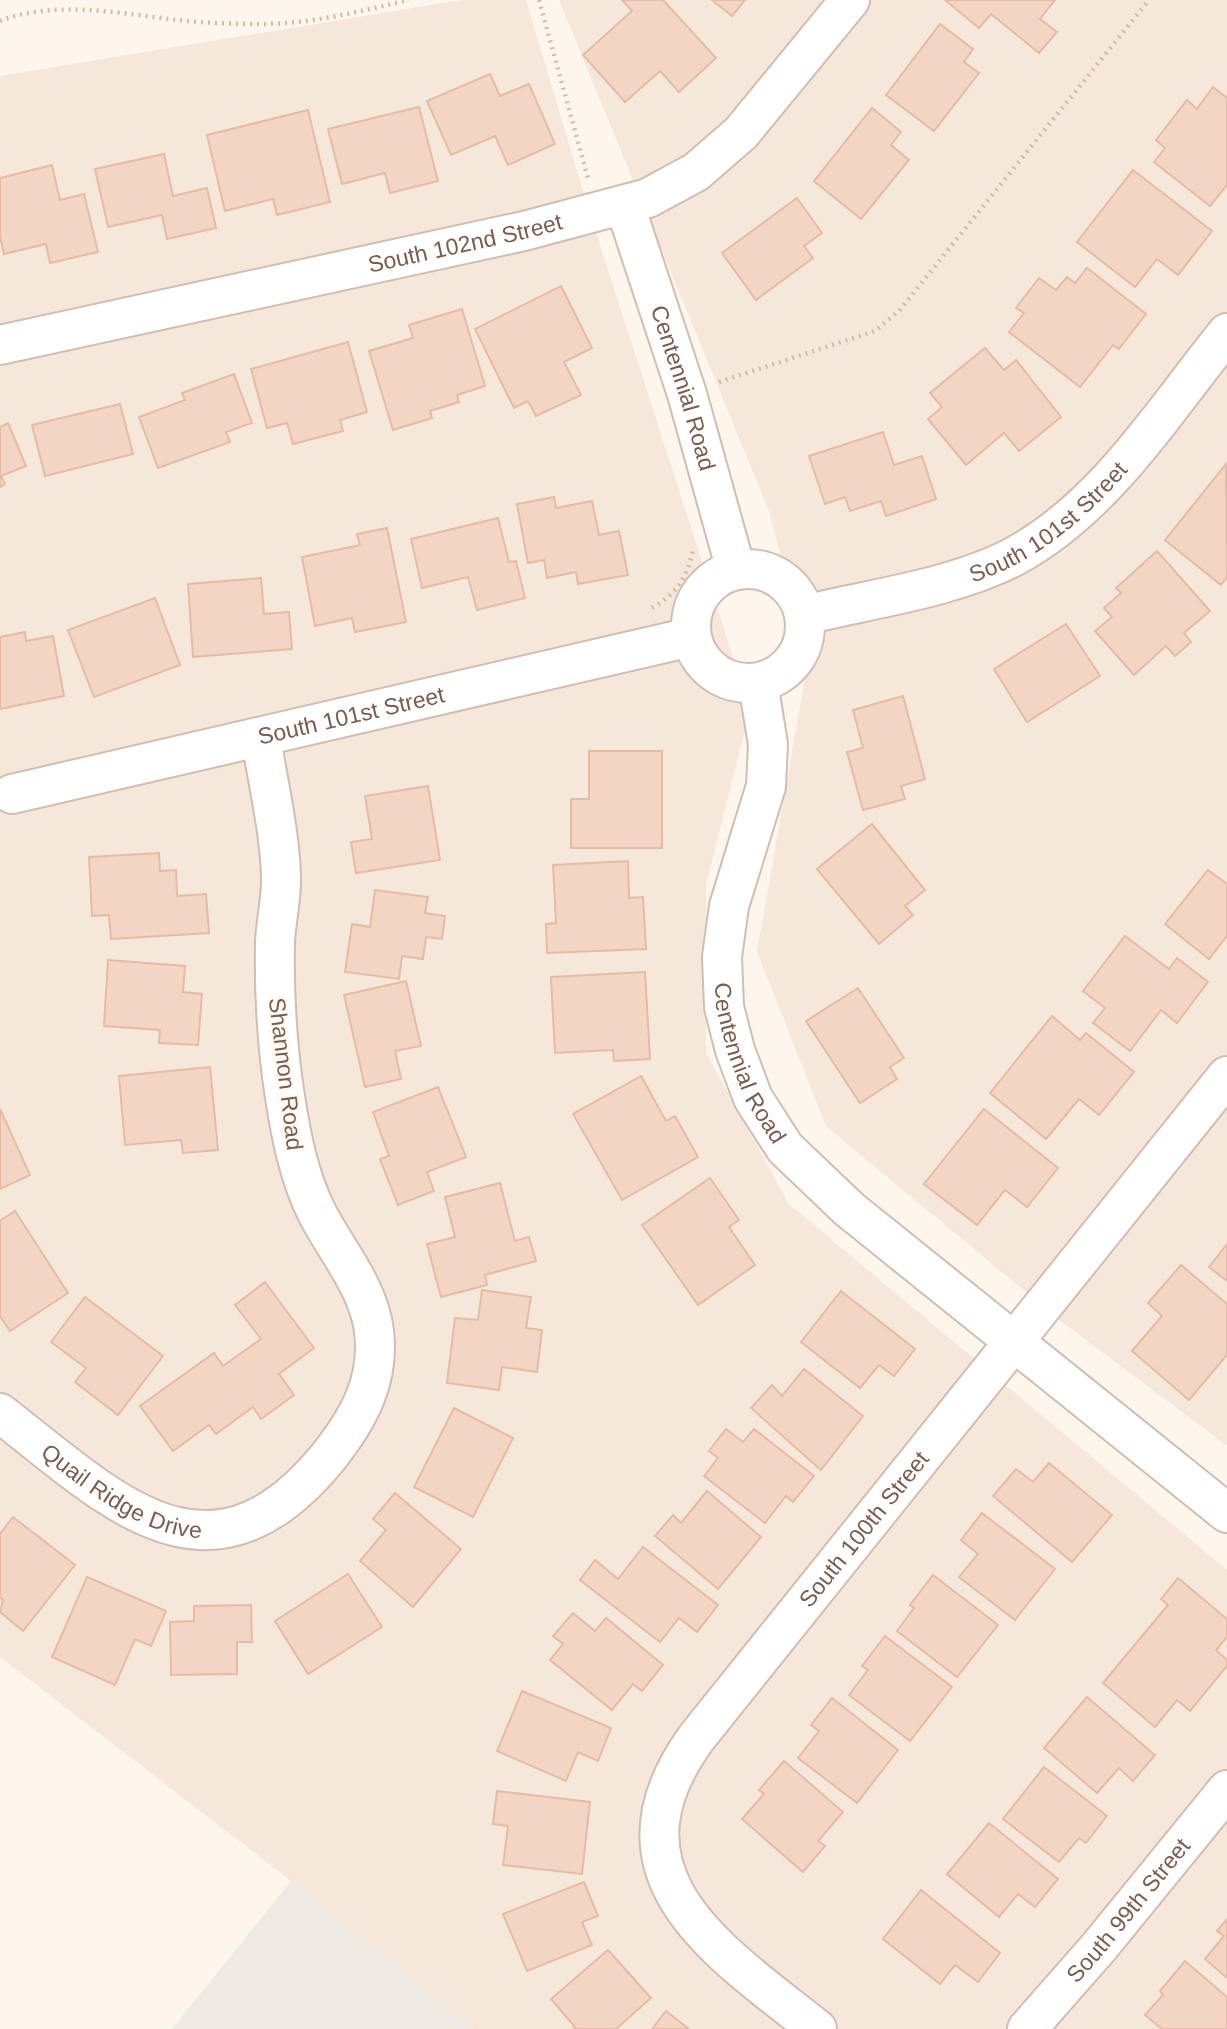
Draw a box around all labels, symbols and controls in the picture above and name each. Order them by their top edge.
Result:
street label: South 102nd Street [365,208,566,278]
street label: Centennial Road [646,302,721,473]
street label: South 101st Street [966,456,1133,587]
street label: South 101st Street [255,681,447,750]
street label: Centennial Road [710,982,792,1148]
street label: Shannon Road [264,996,308,1152]
street label: Quail Ridge Drive [36,1438,203,1543]
street label: South 100th Street [794,1446,934,1612]
street label: South 99th Street [1061,1833,1196,1988]

